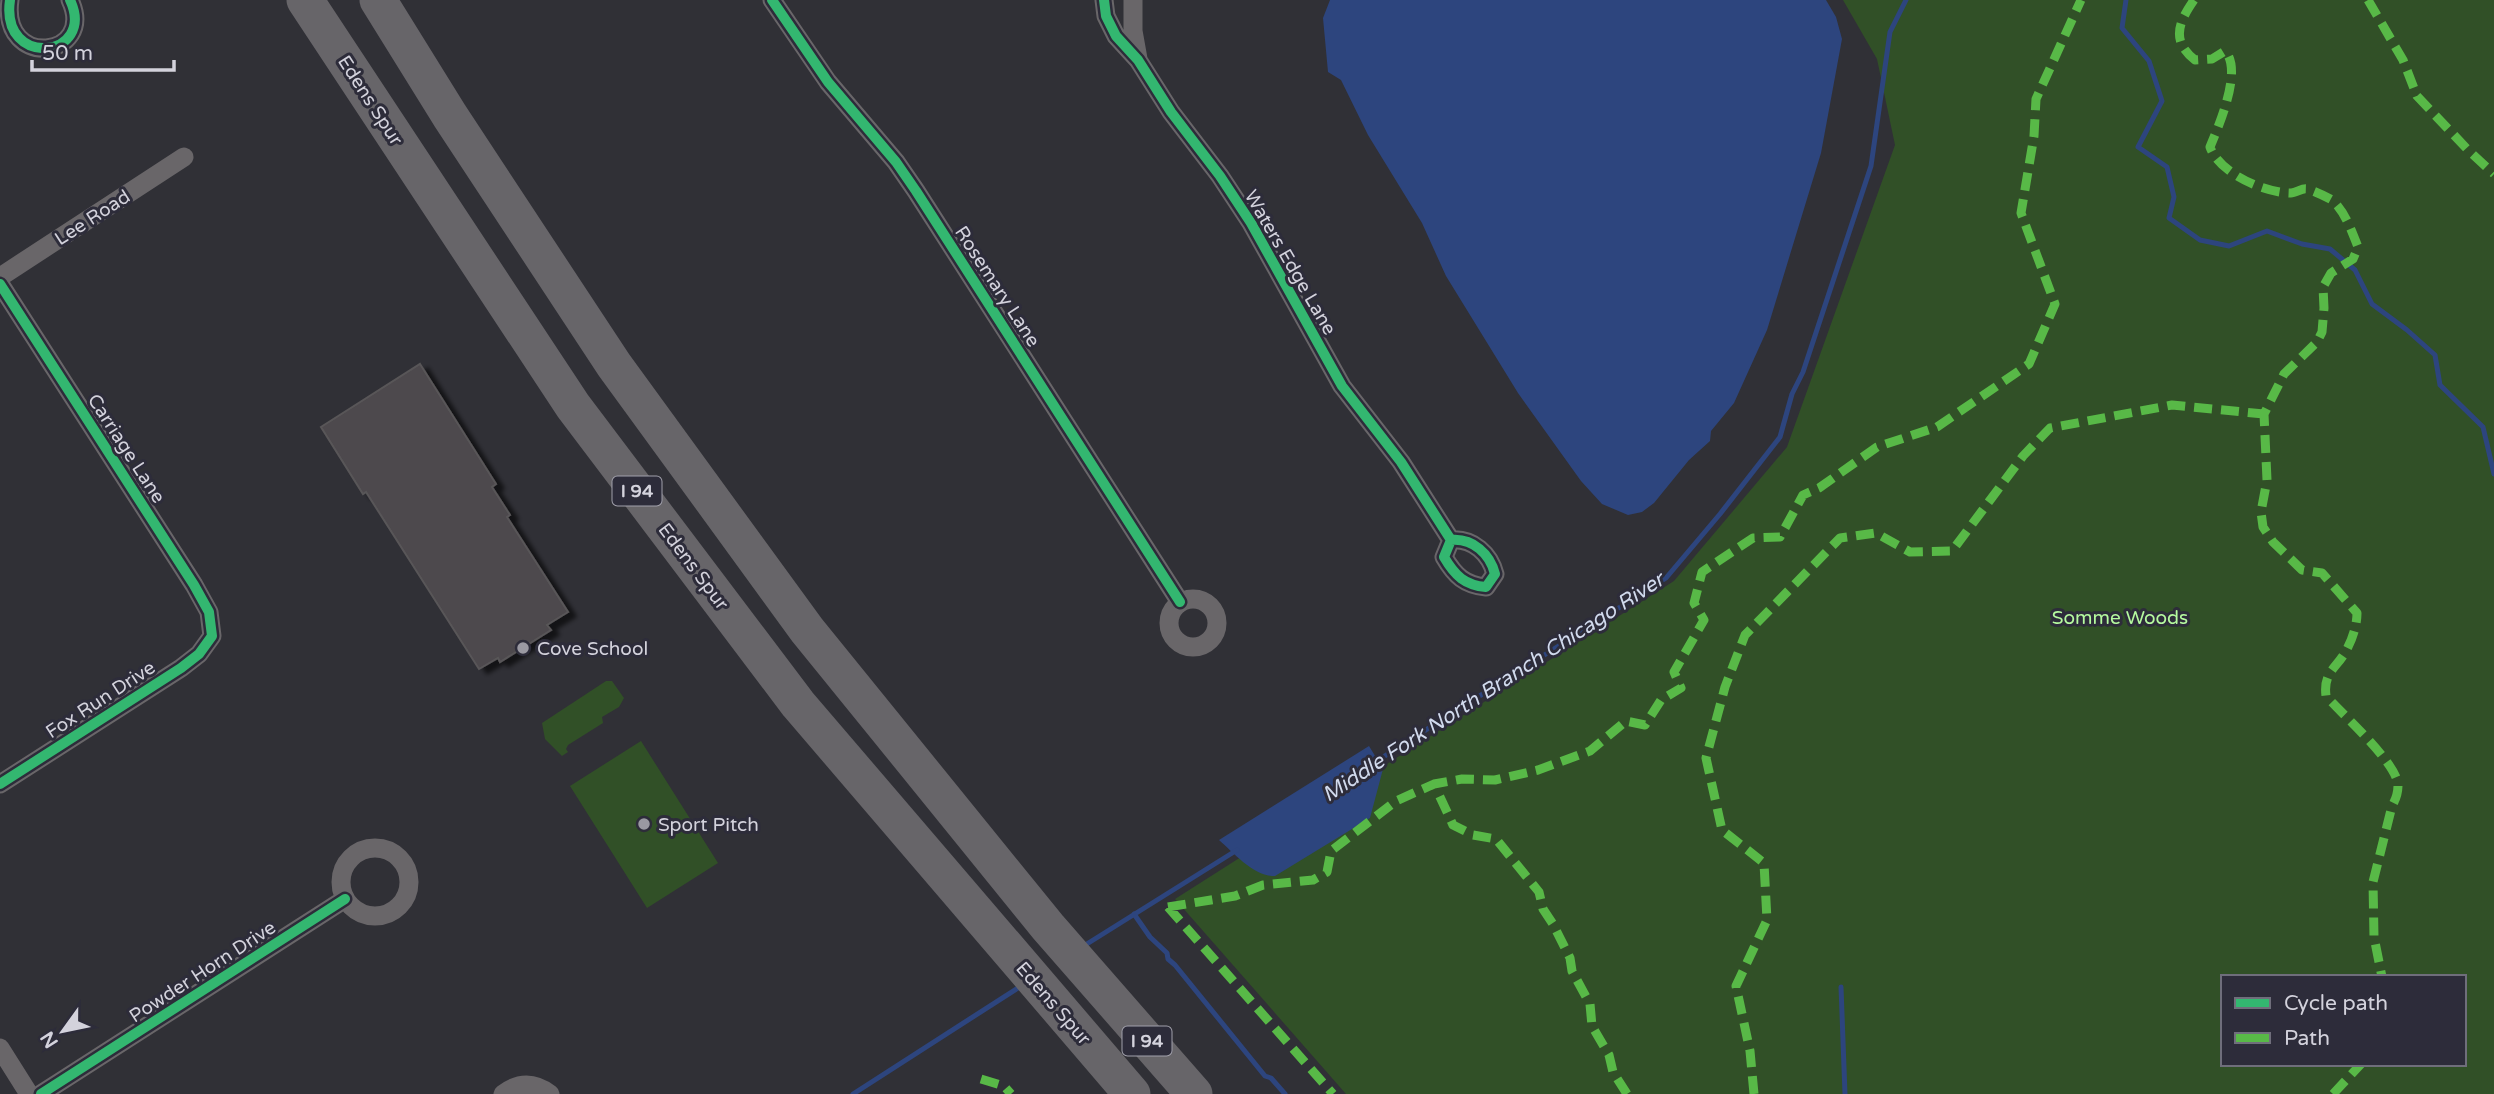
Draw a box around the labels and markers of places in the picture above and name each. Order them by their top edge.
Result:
place label: Cove School [537,638,648,660]
marker: Cove School [515,640,531,656]
place label: Sport Pitch [658,814,759,836]
marker: Sport Pitch [636,816,652,832]

